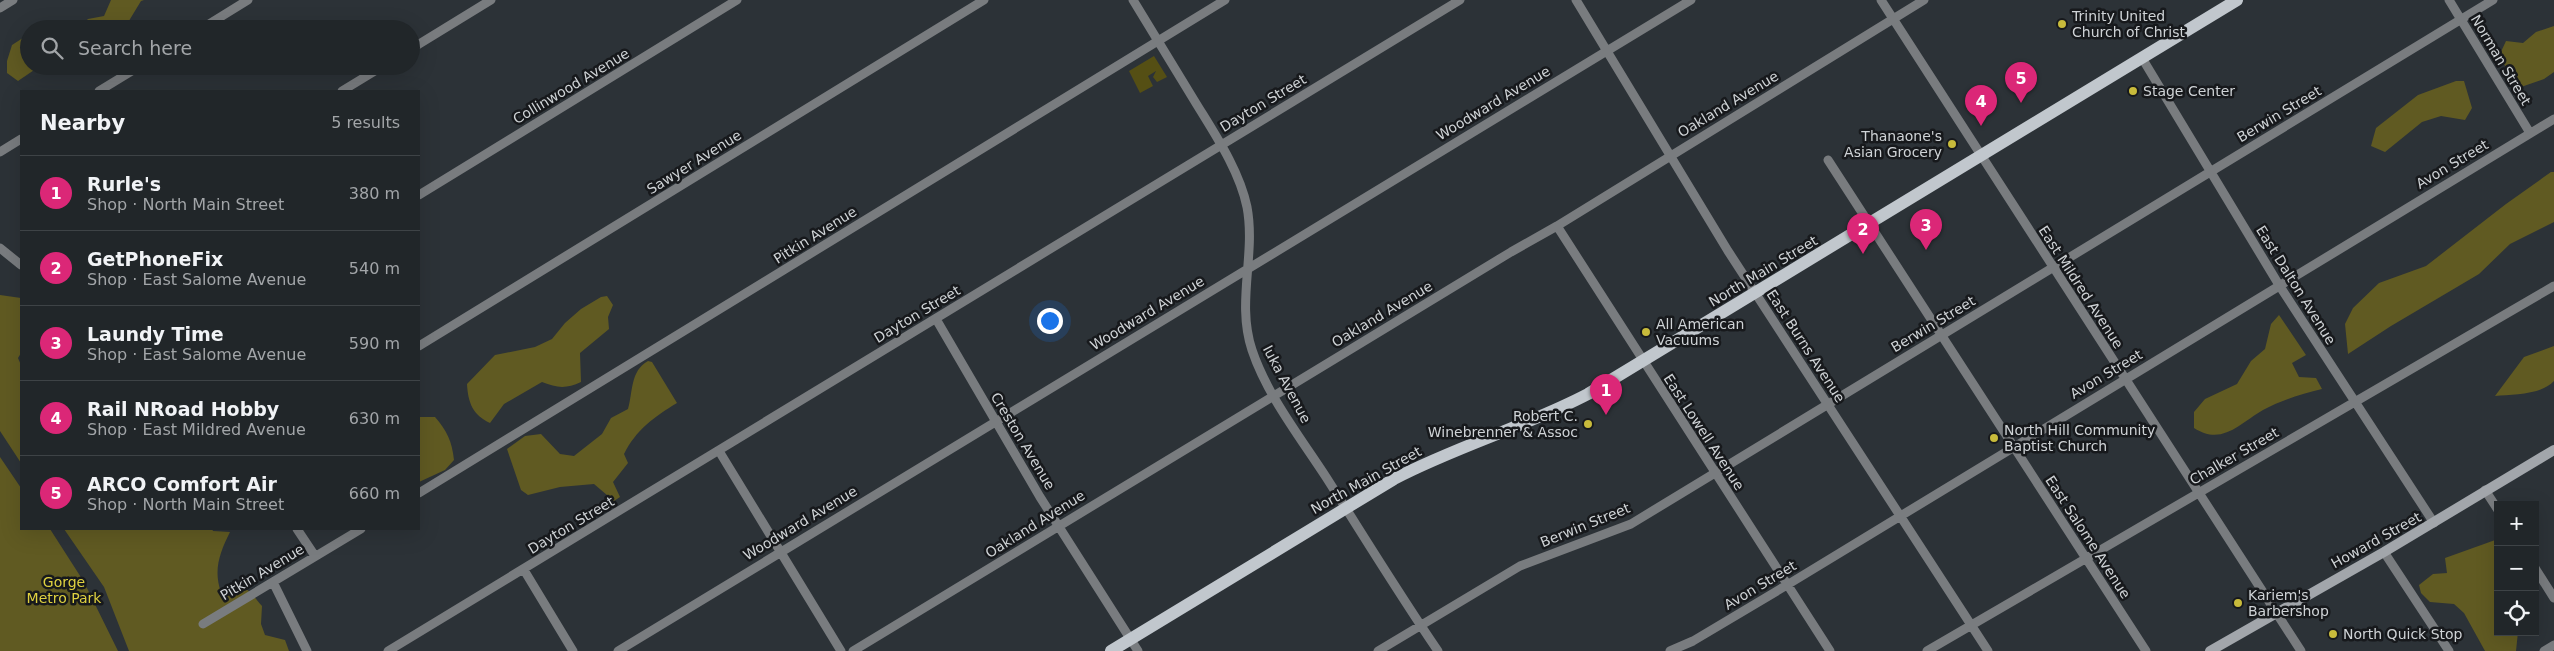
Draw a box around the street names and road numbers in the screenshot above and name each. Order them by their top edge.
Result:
street label: Norman Street [2468,12,2535,109]
street label: Collinwood Avenue [510,45,632,127]
street label: Woodward Avenue [1433,63,1553,143]
street label: Oakland Avenue [1675,68,1781,140]
street label: Dayton Street [1217,71,1309,135]
street label: Berwin Street [2234,82,2324,145]
street label: Sawyer Avenue [644,127,744,197]
street label: Avon Street [2413,136,2491,192]
street label: Pitkin Avenue [771,203,859,267]
street label: East Mildred Avenue [2035,223,2127,351]
street label: East Dalton Avenue [2253,223,2339,347]
street label: North Main Street [1706,232,1821,310]
street label: Woodward Avenue [1087,273,1207,353]
street label: Oakland Avenue [1329,278,1435,350]
street label: Dayton Street [871,282,963,346]
street label: East Burns Avenue [1764,287,1848,405]
street label: Berwin Street [1888,292,1978,355]
street label: Iuka Avenue [1260,342,1314,426]
street label: Avon Street [2067,346,2145,402]
street label: East Lowell Avenue [1661,371,1747,493]
street label: Creston Avenue [988,390,1058,492]
street label: Chalker Street [2187,424,2282,488]
street label: North Main Street [1308,443,1425,517]
street label: East Salome Avenue [2042,473,2134,601]
street label: Woodward Avenue [740,483,860,563]
street label: Oakland Avenue [982,487,1088,561]
street label: Dayton Street [525,493,617,557]
street label: Berwin Street [1538,500,1633,550]
street label: Howard Street [2328,508,2424,571]
street label: Pitkin Avenue [217,541,307,603]
street label: Avon Street [1721,557,1799,613]

